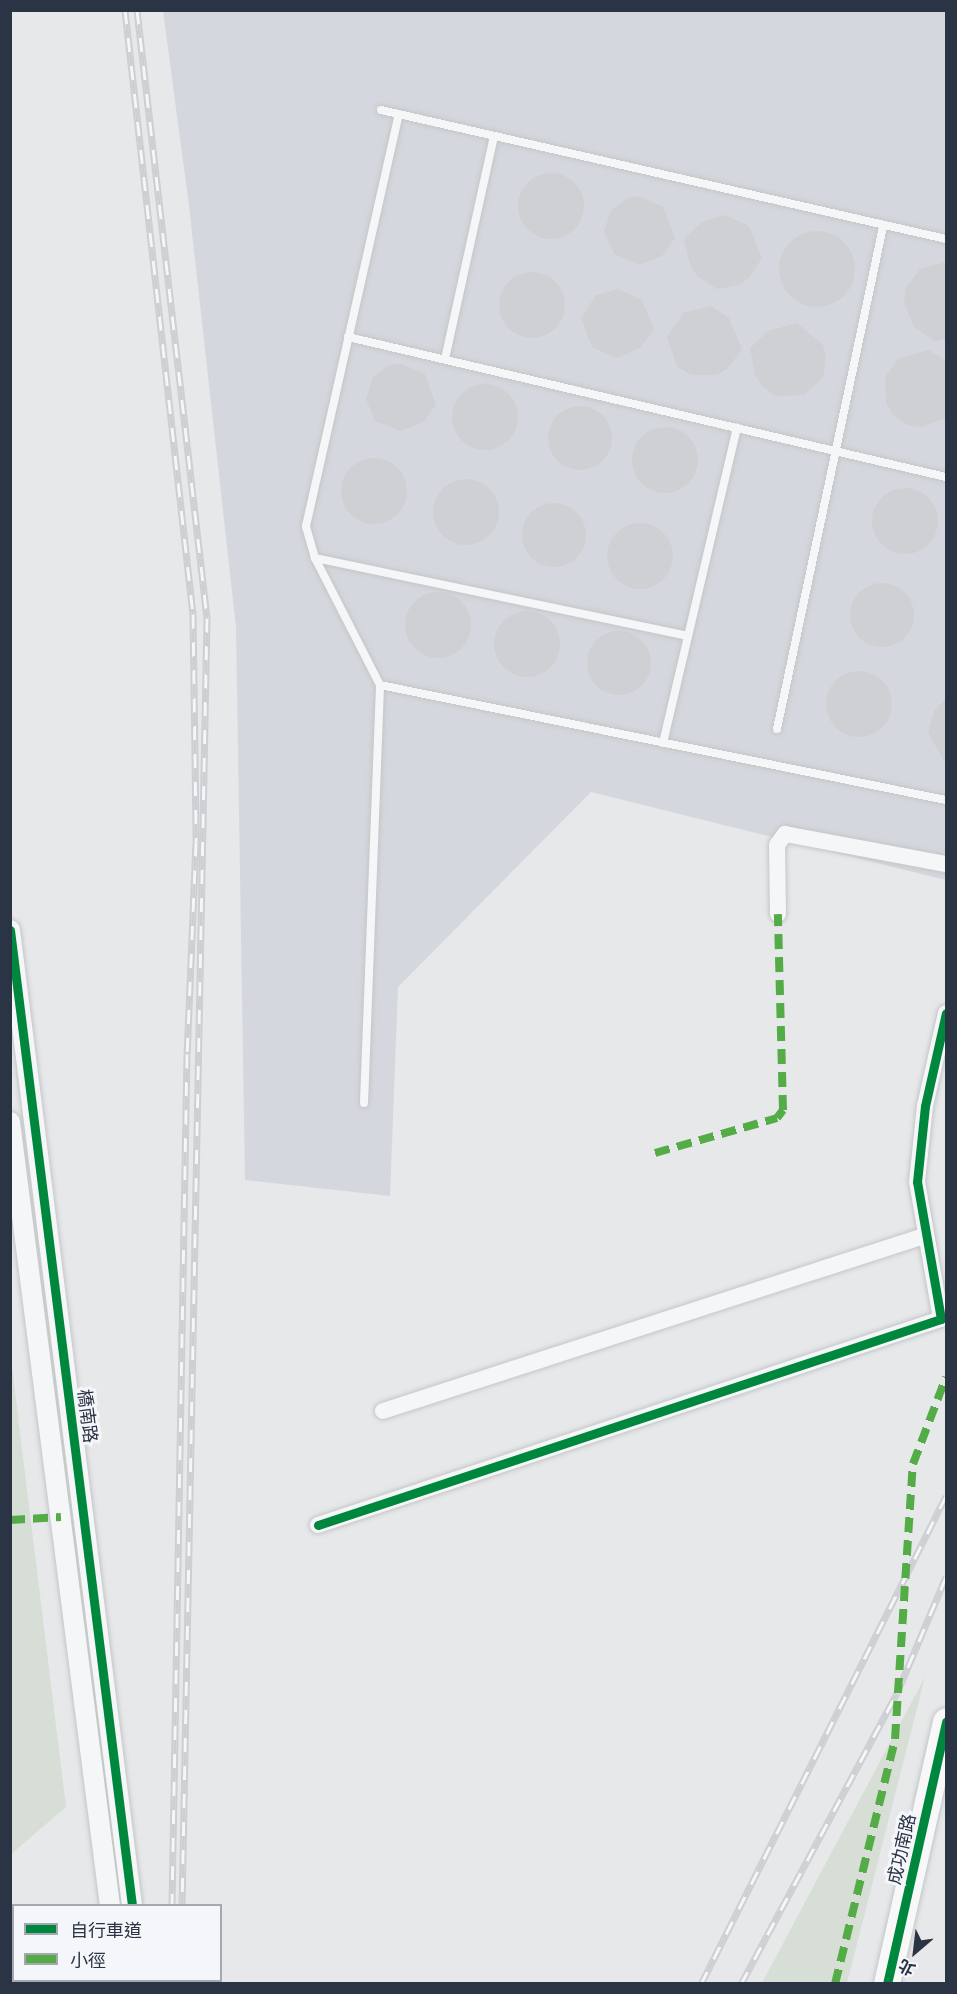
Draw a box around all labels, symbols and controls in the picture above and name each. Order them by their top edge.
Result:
street label: 橋南路 [74,1388,102,1444]
street label: 成功南路 [882,1811,920,1887]
legend [12,1904,222,1982]
text: 自行車道 [70,1918,142,1942]
north arrow [885,1922,945,1982]
text: 小徑 [70,1948,106,1972]
text: 北 [894,1954,919,1981]

